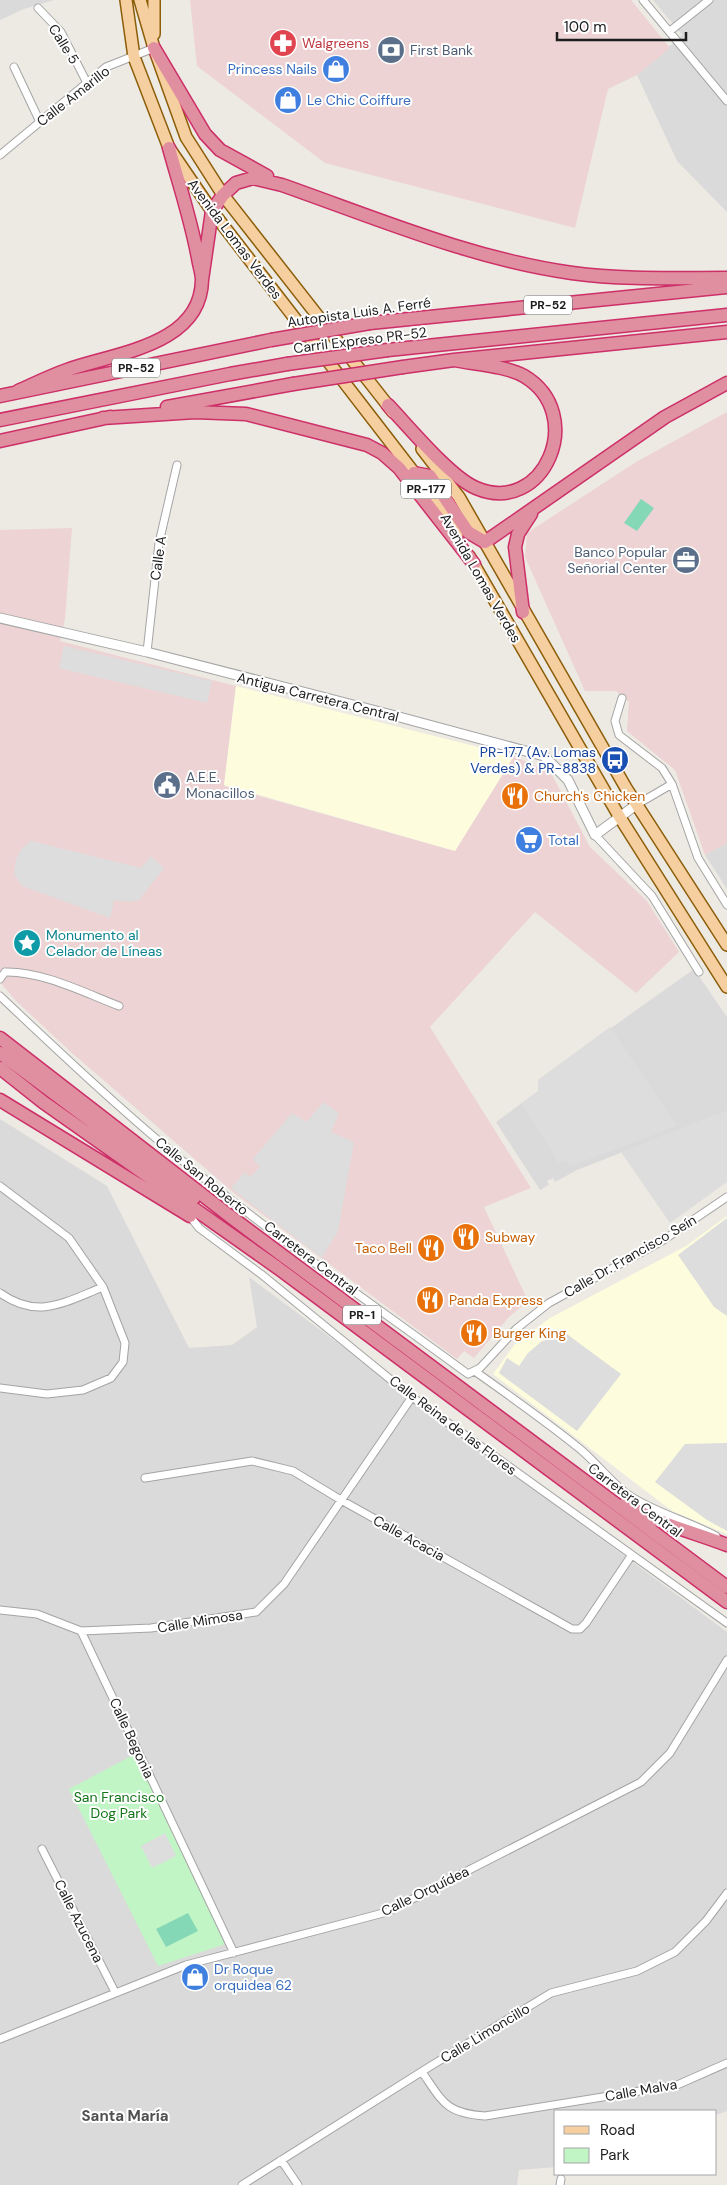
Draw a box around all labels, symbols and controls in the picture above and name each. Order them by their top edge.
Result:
scale bar [557,10,686,42]
text: 100 m [564,17,607,37]
street label: Calle 5 [45,21,83,67]
pharmacy icon: Walgreens [268,28,298,58]
place label: Walgreens [302,34,369,52]
bank icon: First Bank [376,35,406,65]
place label: First Bank [410,41,473,59]
shop icon: Princess Nails [321,54,351,84]
place label: Princess Nails [228,60,317,78]
street label: Calle Amarillo [33,62,113,130]
shop icon: Le Chic Coiffure [273,85,303,115]
place label: Le Chic Coiffure [307,91,411,109]
street label: Avenida Lomas Verdes [184,175,286,303]
street label: Autopista Luis A. Ferré [286,293,432,331]
road number: PR-52 [524,296,572,314]
street label: Carril Expreso PR-52 [292,323,428,357]
road number: PR-52 [112,358,160,378]
road number: PR-177 [401,479,451,498]
street label: Avenida Lomas Verdes [437,510,525,646]
street label: Calle A [146,535,170,581]
place label: Banco Popular Señorial Center [567,543,667,577]
office icon: Banco Popular Señorial Center [671,545,701,575]
street label: Antigua Carretera Central [235,668,401,726]
place label: PR-177 (Av. Lomas Verdes) & PR-8838 [470,743,596,777]
bus stop icon: PR-177 (Av. Lomas Verdes) & PR-8838 [600,745,630,775]
place label: A.E.E. Monacillos [186,768,255,802]
public building icon: A.E.E. Monacillos [152,770,182,800]
restaurant icon: Church's Chicken [500,781,530,811]
place label: Church's Chicken [534,787,645,805]
supermarket icon: Total [514,825,544,855]
place label: Total [548,831,579,849]
place label: Monumento al Celador de Líneas [46,926,162,960]
place icon: Monumento al Celador de Líneas [12,928,42,958]
street label: Calle San Roberto [152,1133,252,1219]
street label: Calle Dr. Francisco Seín [560,1211,700,1301]
street label: Carretera Central [261,1217,361,1299]
restaurant icon: Subway [451,1222,481,1252]
place label: Subway [485,1228,535,1246]
restaurant icon: Taco Bell [416,1233,446,1263]
place label: Taco Bell [355,1239,412,1257]
restaurant icon: Panda Express [415,1285,445,1315]
place label: Panda Express [449,1291,543,1309]
road number: PR-1 [343,1306,381,1324]
restaurant icon: Burger King [459,1318,489,1348]
place label: Burger King [493,1324,566,1342]
street label: Calle Reina de las Flores [386,1371,520,1479]
street label: Carretera Central [585,1459,685,1541]
street label: Calle Acacia [370,1511,448,1565]
street label: Calle Mimosa [156,1605,244,1637]
street label: Calle Begonia [106,1695,158,1781]
park label: San Francisco Dog Park [74,1788,164,1822]
street label: Calle Orquídea [378,1862,472,1920]
street label: Calle Azucena [50,1876,108,1966]
place label: Dr Roque orquidea 62 [214,1960,292,1994]
shop icon: Dr Roque orquidea 62 [180,1962,210,1992]
street label: Calle Limoncillo [437,1999,533,2067]
street label: Calle Malva [604,2075,678,2105]
district label: Santa María [82,2106,168,2126]
legend [554,2110,717,2175]
text: Road [600,2120,635,2140]
text: Park [600,2145,630,2165]

